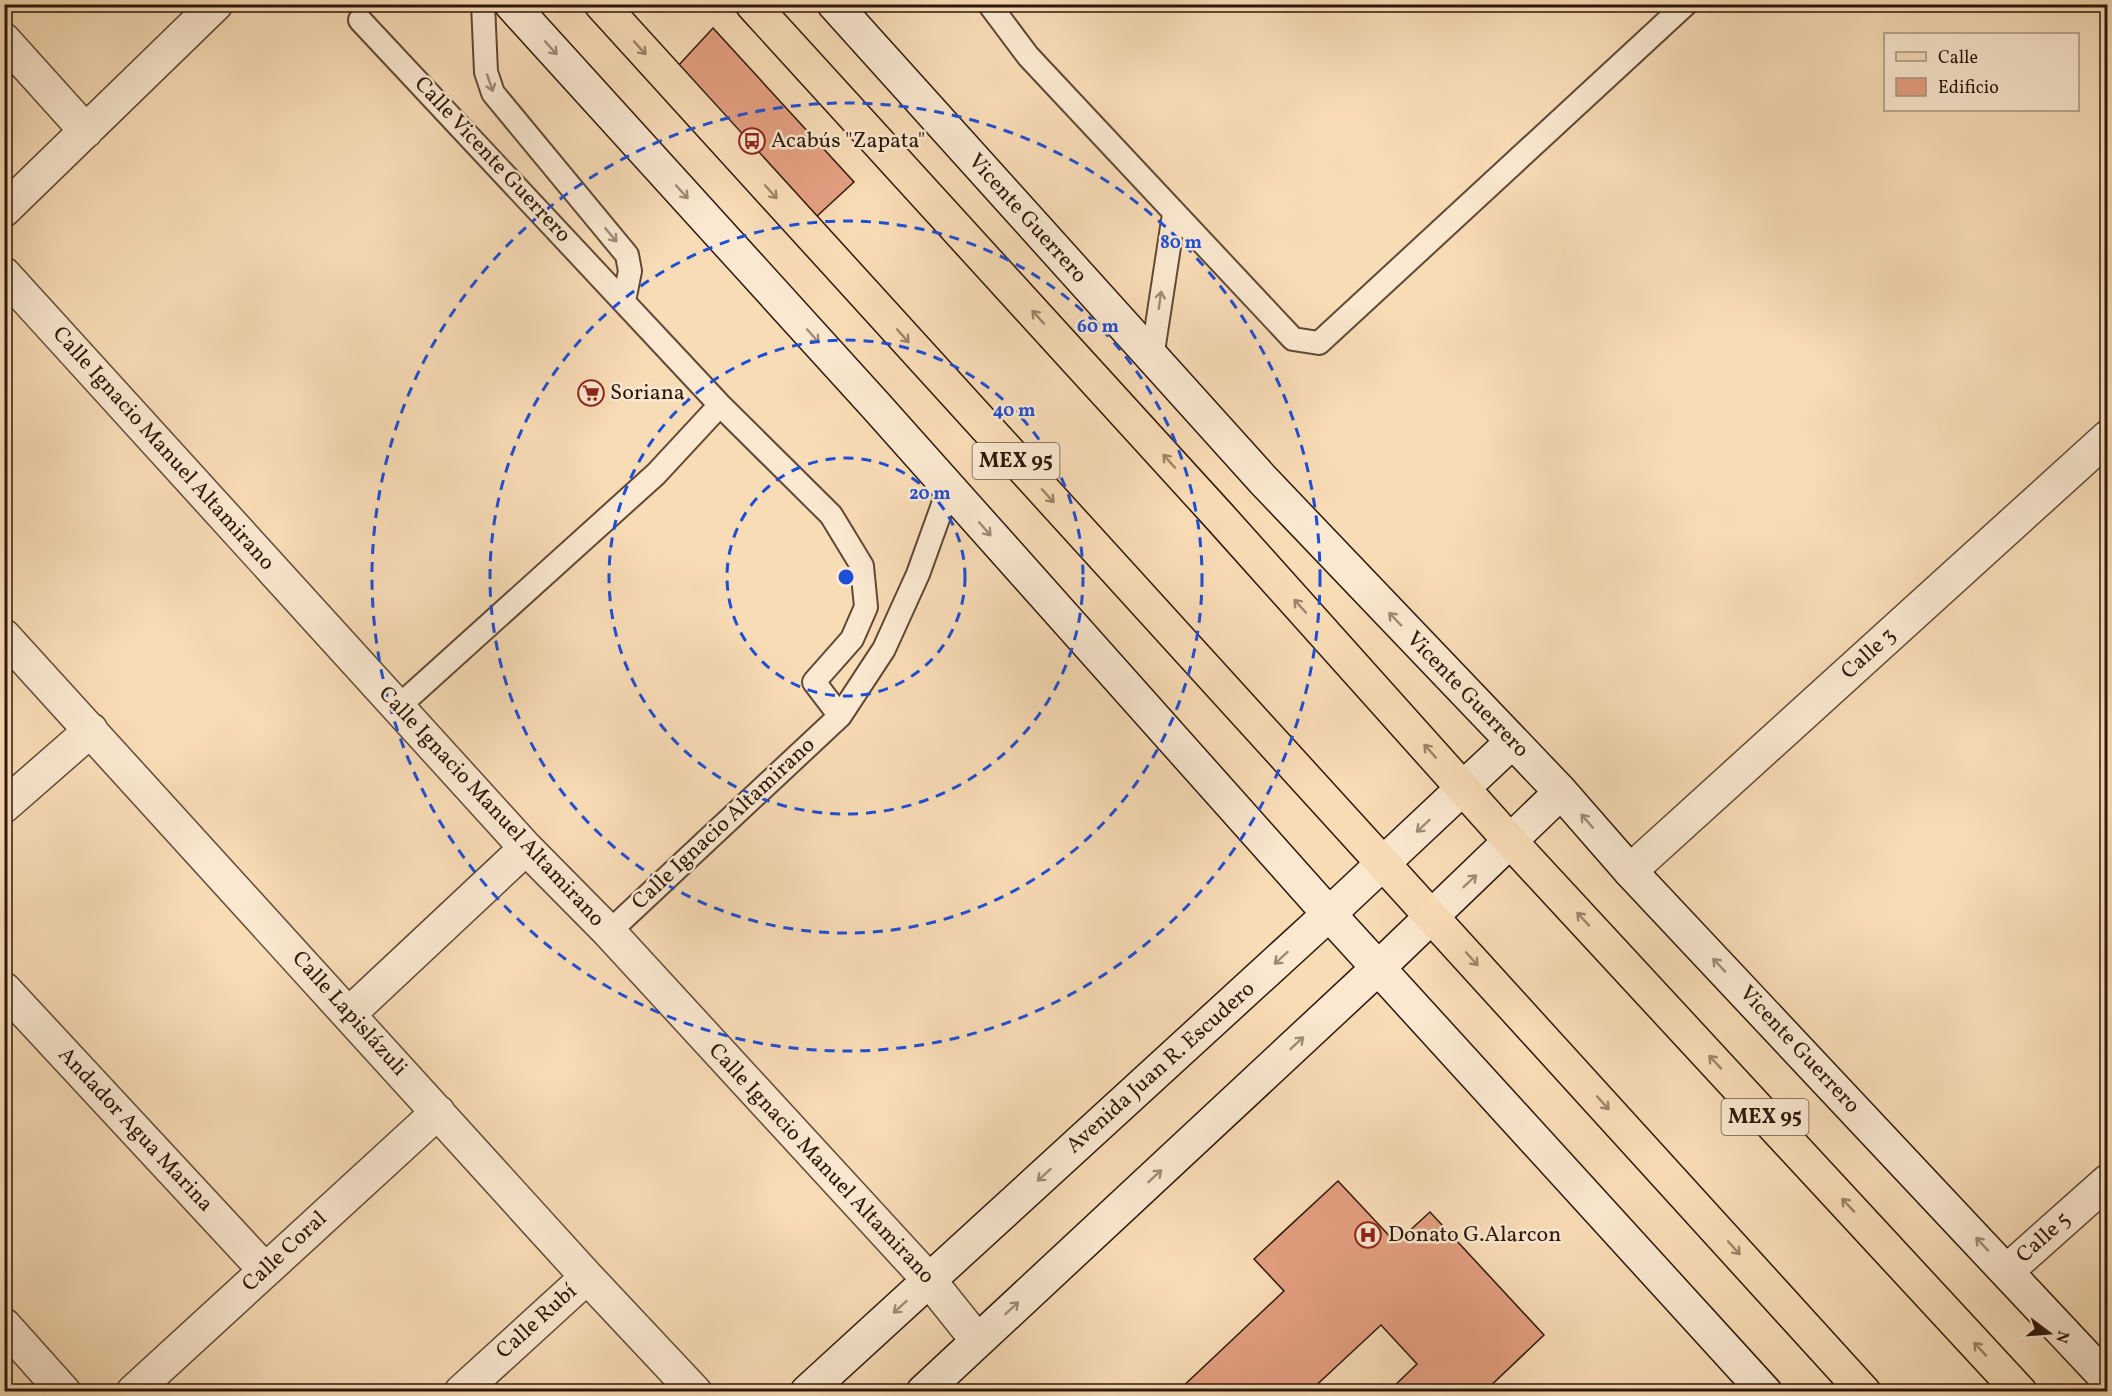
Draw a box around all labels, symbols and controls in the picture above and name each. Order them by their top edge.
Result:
legend [1884,33,2079,111]
one-way arrow [544,40,558,55]
one-way arrow [633,40,647,55]
text: Calle [1938,46,1978,71]
street label: Calle Vicente Guerrero [406,70,578,250]
one-way arrow [485,73,496,92]
text: Edificio [1938,76,1999,101]
bus stop icon: Acabús "Zapata" [737,126,767,156]
place label: Acabús "Zapata" [771,126,925,157]
street label: Vicente Guerrero [960,147,1094,291]
one-way arrow [675,184,689,199]
one-way arrow [764,184,778,199]
one-way arrow [604,227,617,243]
text: 80 m [1160,231,1202,256]
one-way arrow [1155,291,1166,310]
one-way arrow [1031,310,1045,325]
text: 60 m [1077,315,1119,340]
street label: Calle Ignacio Manuel Altamirano [45,320,281,578]
one-way arrow [806,328,820,343]
one-way arrow [895,328,909,343]
supermarket icon: Soriana [576,378,606,408]
place label: Soriana [610,378,685,409]
text: 40 m [993,399,1035,424]
road number: MEX 95 [972,443,1060,479]
one-way arrow [1162,454,1176,469]
text: 20 m [909,482,951,507]
one-way arrow [1041,488,1055,503]
one-way arrow [978,521,992,536]
centre of rings [836,567,856,587]
one-way arrow [1293,599,1307,614]
one-way arrow [1388,612,1402,627]
street label: Calle 3 [1835,621,1903,687]
street label: Vicente Guerrero [1399,625,1535,765]
street label: Calle Ignacio Manuel Altamirano [371,680,611,934]
street label: Calle Ignacio Altamirano [625,731,823,917]
one-way arrow [1423,744,1437,759]
one-way arrow [1580,814,1594,829]
one-way arrow [1416,818,1431,833]
one-way arrow [1462,874,1477,888]
one-way arrow [1576,912,1590,927]
street label: Calle Lapislázuli [284,944,414,1084]
one-way arrow [1273,951,1288,965]
one-way arrow [1465,951,1479,966]
one-way arrow [1711,957,1726,972]
street label: Avenida Juan R. Escudero [1060,975,1262,1161]
street label: Vicente Guerrero [1731,979,1867,1121]
one-way arrow [1290,1036,1305,1050]
street label: Calle Ignacio Manuel Altamirano [701,1037,941,1291]
street label: Andador Agua Marina [50,1041,220,1219]
one-way arrow [1708,1055,1722,1070]
one-way arrow [1596,1095,1610,1110]
road number: MEX 95 [1722,1099,1808,1135]
one-way arrow [1037,1168,1052,1182]
one-way arrow [1147,1168,1162,1183]
one-way arrow [1840,1198,1855,1213]
street label: Calle Coral [236,1204,334,1300]
street label: Calle 5 [2010,1205,2078,1271]
hospital icon: Donato G.Alarcon [1353,1220,1383,1250]
place label: Donato G.Alarcon [1388,1220,1561,1251]
one-way arrow [1975,1237,1989,1252]
one-way arrow [1727,1240,1741,1255]
street label: Calle Rubí [490,1277,585,1367]
one-way arrow [893,1300,908,1314]
one-way arrow [1004,1301,1019,1315]
north arrow [2019,1303,2079,1363]
text: N [2049,1328,2074,1346]
one-way arrow [1973,1341,1987,1356]

